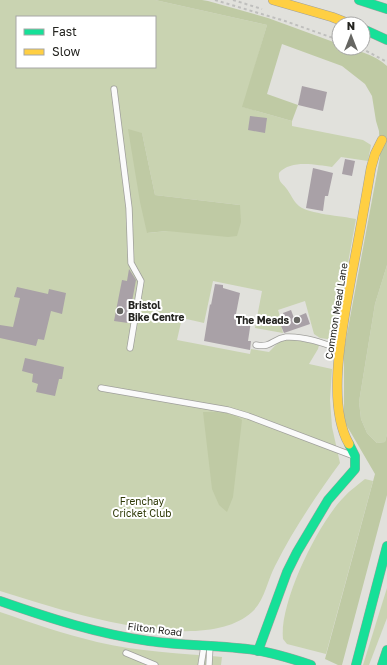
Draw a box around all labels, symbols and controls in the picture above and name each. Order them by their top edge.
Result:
legend [16,16,156,68]
north arrow [331,16,371,56]
text: N [347,19,355,32]
text: Fast [52,24,77,39]
text: Slow [52,44,80,59]
street label: Common Mead Lane [322,262,350,360]
place label: Bristol Bike Centre [128,299,185,323]
marker: Bristol Bike Centre [115,306,125,316]
place label: The Meads [236,314,289,326]
marker: The Meads [292,315,302,325]
park label: Frenchay Cricket Club [113,495,171,519]
street label: Filton Road [127,620,183,638]

